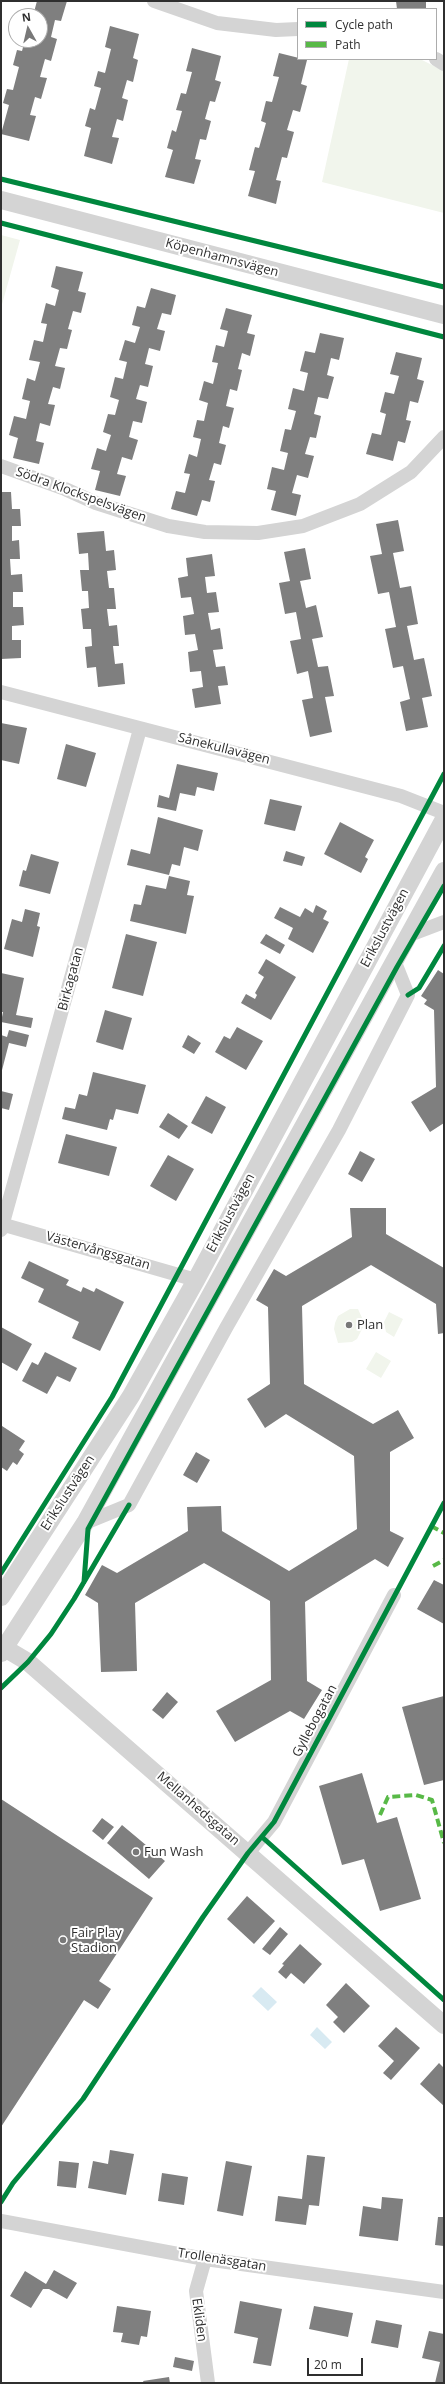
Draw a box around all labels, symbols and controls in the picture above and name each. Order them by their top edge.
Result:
north arrow [8,8,48,48]
legend [297,8,437,60]
text: N [21,9,32,25]
text: Cycle path [335,16,393,33]
text: Path [335,36,361,53]
street label: Köpenhamnsvägen [164,235,280,281]
street label: Södra Klockspelsvägen [14,464,148,526]
street label: Sånekullavägen [176,730,272,768]
street label: Erikslustvägen [358,886,412,970]
street label: Birkagatan [55,946,87,1012]
street label: Erikslustvägen [204,1171,258,1255]
street label: Västervångsgatan [44,1229,152,1273]
place label: Plan [357,1317,383,1333]
marker: Plan [344,1320,354,1330]
street label: Erikslustvägen [38,1452,98,1534]
street label: Gyllebogatan [289,1682,341,1760]
street label: Mellanhedsgatan [154,1769,242,1849]
place label: Fun Wash [144,1844,203,1860]
marker: Fun Wash [131,1847,141,1857]
place label: Fair Play Stadion [71,1925,122,1956]
marker: Fair Play Stadion [58,1935,68,1945]
street label: Trollenäsgatan [177,2245,267,2275]
street label: Ekliden [188,2297,210,2343]
scale bar [309,2350,365,2376]
text: 20 m [314,2356,342,2373]

